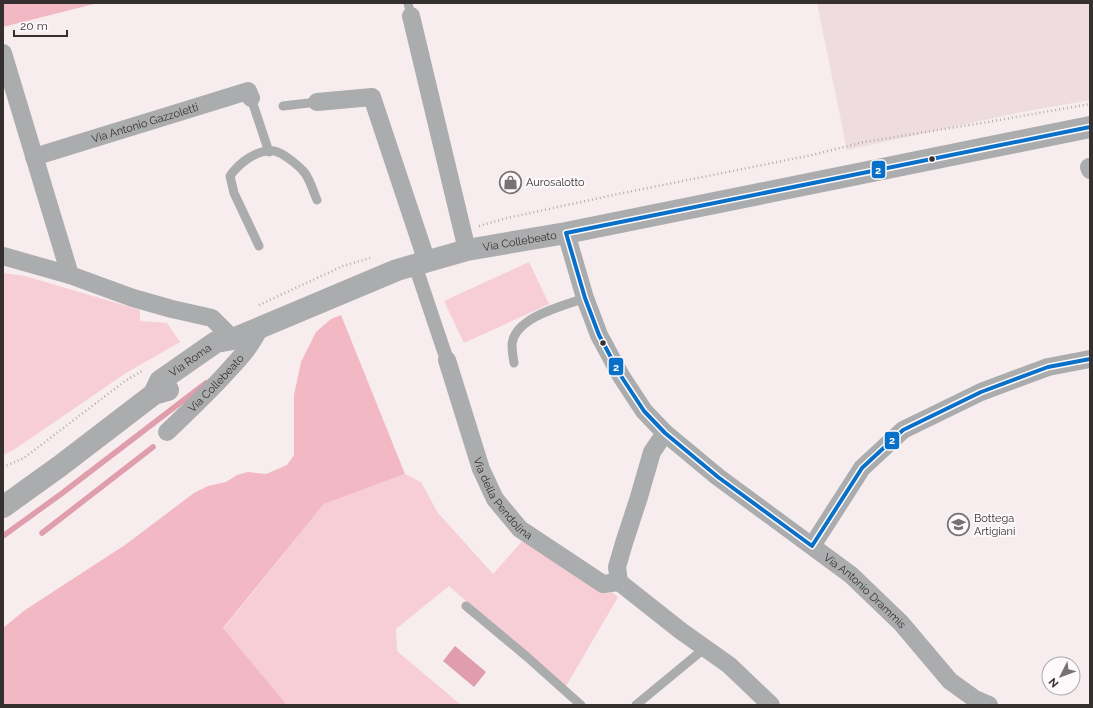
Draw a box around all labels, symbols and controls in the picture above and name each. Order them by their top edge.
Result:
scale bar [14,12,67,38]
text: 20 m [20,19,48,33]
street label: Via Antonio Gazzoletti [90,100,200,145]
unlabelled marker [927,154,937,164]
line badge: 2 [871,160,886,179]
text: 2 [875,164,881,177]
shop icon: Aurosalotto [497,169,523,195]
place label: Aurosalotto [526,176,585,189]
street label: Via Collebeato [482,228,558,254]
unlabelled marker [598,338,608,348]
street label: Via Roma [167,341,214,379]
street label: Via Collebeato [185,351,247,415]
line badge: 2 [608,357,624,376]
text: 2 [613,361,619,374]
line badge: 2 [884,431,900,450]
text: 2 [889,434,895,447]
street label: Via della Pendolina [471,456,535,542]
school or university icon: Bottega Artigiani [945,511,971,537]
place label: Bottega Artigiani [974,512,1015,538]
street label: Via Antonio Drammis [821,551,909,631]
north arrow [1041,656,1081,696]
text: N [1046,675,1062,690]

